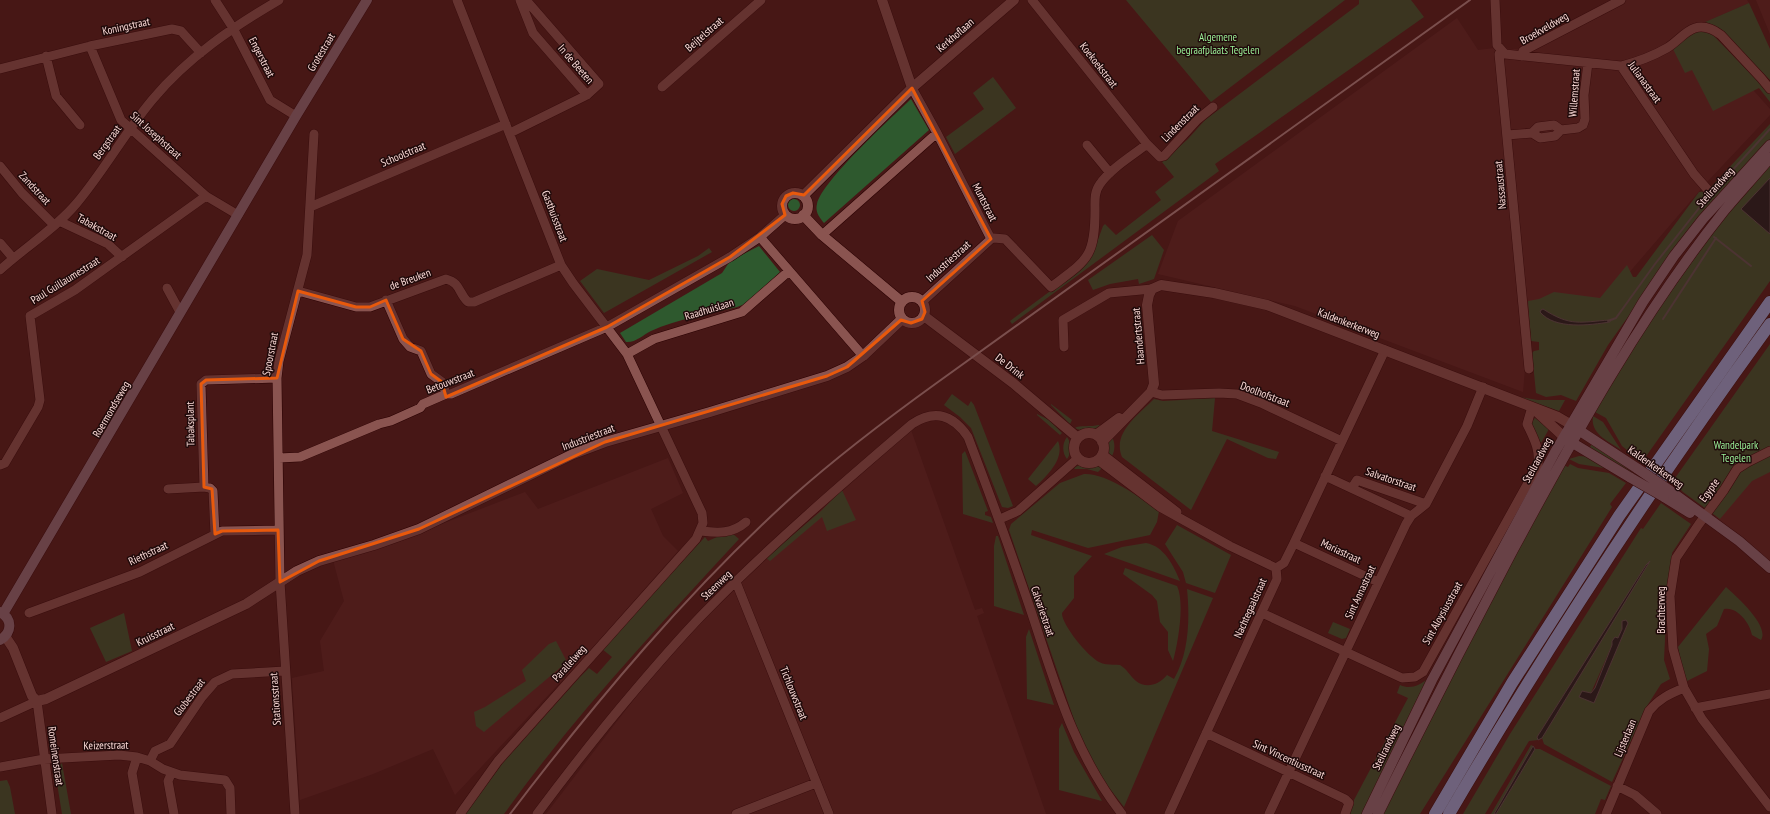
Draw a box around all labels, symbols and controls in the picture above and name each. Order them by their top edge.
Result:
street label: Broekveldweg [1517,8,1571,47]
street label: Koningstraat [101,14,151,38]
street label: Beijtelstraat [682,14,726,54]
street label: Kerkhoflaan [933,15,977,55]
street label: Grotestraat [304,30,338,74]
park label: Algemene begraafplaats Tegelen [1176,30,1260,57]
street label: Engerstraat [246,34,278,80]
street label: Koekoekstraat [1077,40,1121,90]
street label: In de Beeten [555,41,597,87]
street label: Julianastraat [1625,58,1665,105]
street label: Willemstraat [1565,68,1583,118]
street label: Lindenstraat [1158,101,1202,145]
street label: Sint Josephstraat [127,108,185,162]
street label: Bergstraat [90,122,124,162]
street label: Schoolstraat [379,138,427,170]
street label: Nassaustraat [1491,160,1509,210]
street label: Steilrandweg [1693,164,1737,210]
street label: Zandstraat [16,169,54,207]
street label: Muntstraat [969,180,1001,224]
street label: Gasthuisstraat [539,188,571,244]
street label: Tabakstraat [75,210,119,244]
street label: Industriestraat [923,237,973,285]
street label: Paul Guillaumestraat [28,253,102,307]
street label: de Breuken [388,265,433,293]
street label: Raadhuislaan [683,295,735,323]
street label: Kaldenkerkerweg [1316,305,1382,341]
street label: Haandertstraat [1129,307,1147,365]
street label: Spoorstraat [259,331,281,377]
street label: De Drink [993,350,1028,382]
street label: Betouwstraat [424,365,476,397]
street label: Roermondseweg [89,378,133,440]
street label: Doolhofstraat [1238,378,1292,410]
street label: Tabaksplant [183,401,197,447]
street label: Industriestraat [560,421,616,453]
street label: Steilrandweg [1519,435,1555,485]
park label: Wandelpark Tegelen [1714,438,1759,465]
street label: Kaldenkerkerweg [1625,443,1687,492]
street label: Salvatorstraat [1364,464,1418,494]
street label: Egypte [1696,475,1723,505]
street label: Mariastraat [1319,536,1363,566]
street label: Riethstraat [126,538,170,568]
street label: Sint Annastraat [1341,563,1379,621]
street label: Steenweg [698,567,734,603]
street label: Nachtegaalstraat [1231,576,1269,640]
street label: Sint Aloysiusstraat [1419,579,1465,647]
street label: Calvariestraat [1028,584,1058,638]
street label: Brachterweg [1654,586,1668,634]
street label: Kruisstraat [134,619,176,649]
street label: Parallelweg [549,642,589,684]
street label: Tichlouwstraat [777,664,811,722]
street label: Stationsstraat [266,672,284,726]
street label: Globestraat [170,675,208,719]
street label: Lijsterlaan [1611,717,1639,759]
street label: Steilrandweg [1369,721,1403,772]
street label: Romeinenstraat [45,726,67,786]
street label: Sint Vincentiusstraat [1251,736,1327,782]
street label: Keizerstraat [83,738,129,752]

